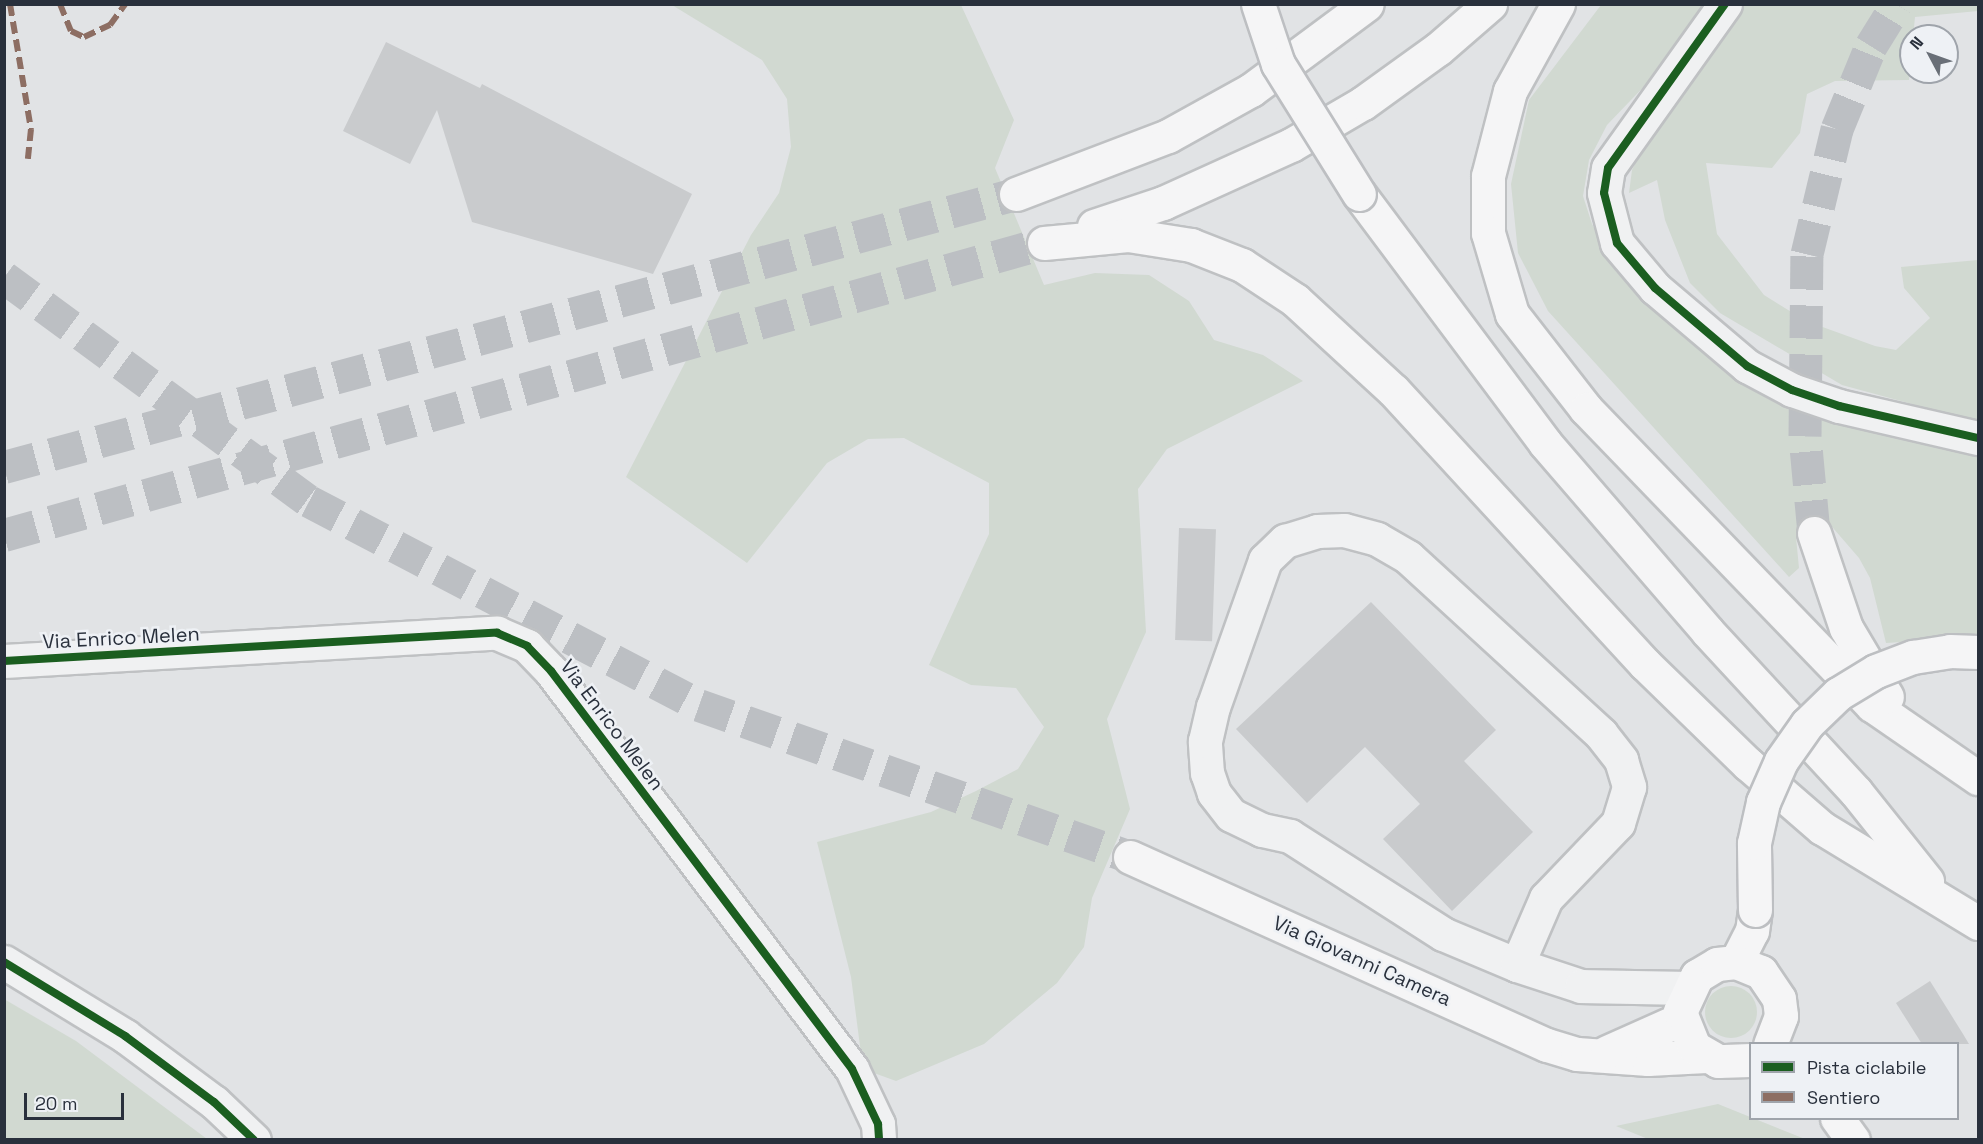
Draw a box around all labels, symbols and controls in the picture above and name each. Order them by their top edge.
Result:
north arrow [1899,24,1959,84]
text: N [1905,32,1928,54]
street label: Via Enrico Melen [42,622,200,654]
street label: Via Enrico Melen [555,655,669,795]
street label: Via Giovanni Camera [1269,911,1455,1011]
legend [1749,1042,1959,1120]
text: Pista ciclabile [1807,1056,1926,1079]
scale bar [27,1081,128,1119]
text: Sentiero [1807,1086,1880,1109]
text: 20 m [35,1092,78,1115]

